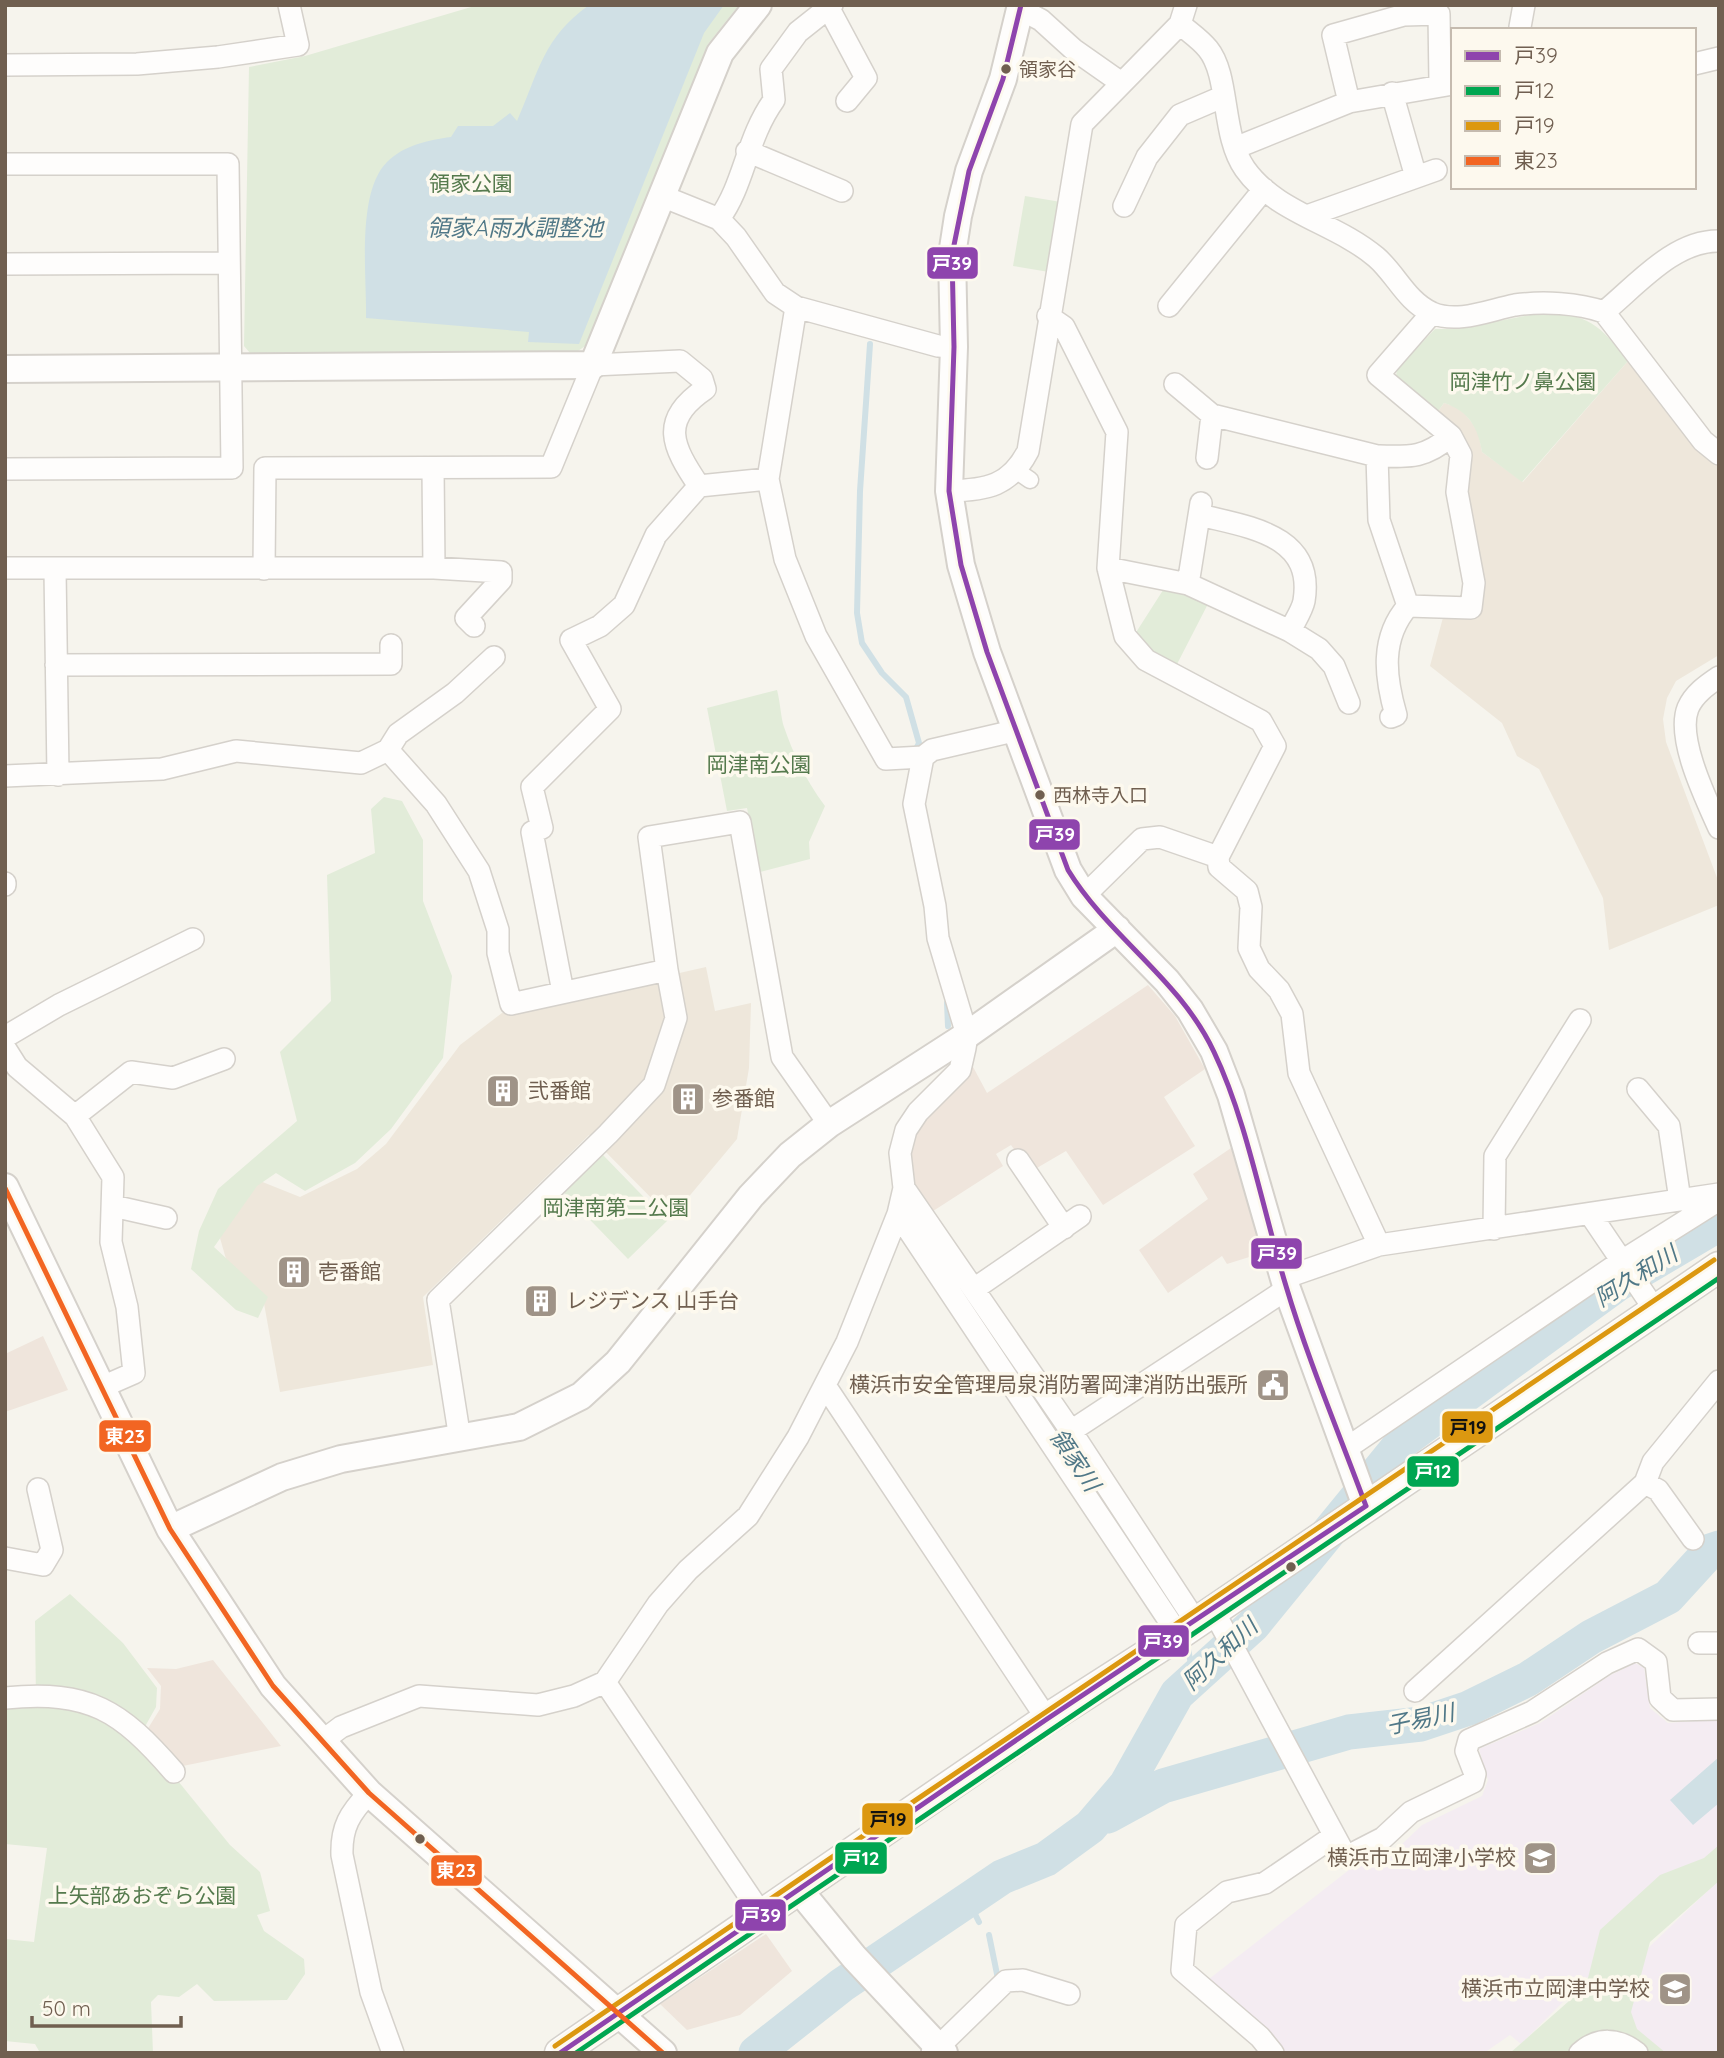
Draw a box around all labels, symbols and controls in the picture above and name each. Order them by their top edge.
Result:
legend [1451,28,1696,189]
text: 戸39 [1514,42,1558,68]
place label: 領家谷 [1019,57,1076,81]
marker: 領家谷 [999,62,1013,76]
text: 戸12 [1514,77,1554,103]
text: 戸19 [1514,112,1555,138]
text: 東23 [1514,147,1558,173]
park label: 領家公園 [429,170,513,196]
water label: 領家A雨水調整池 [427,213,605,242]
line badge: 戸39 [926,246,979,280]
text: 戸39 [932,251,972,275]
park label: 岡津竹ノ鼻公園 [1450,368,1597,394]
park label: 岡津南公園 [707,751,812,777]
place label: 西林寺入口 [1053,783,1148,807]
marker: 西林寺入口 [1033,788,1047,802]
line badge: 戸39 [1028,818,1081,851]
text: 戸39 [1035,822,1075,846]
building icon: 弐番館 [484,1072,522,1110]
place label: 弐番館 [528,1077,591,1103]
building icon: 参番館 [669,1080,707,1118]
place label: 参番館 [712,1085,775,1111]
park label: 岡津南第二公園 [543,1194,690,1220]
line badge: 戸39 [1250,1237,1303,1270]
water label: 阿久和川 [1589,1237,1685,1312]
text: 戸39 [1257,1241,1297,1265]
building icon: 壱番館 [275,1253,313,1291]
place label: 壱番館 [318,1258,381,1284]
building icon: レジデンス 山手台 [522,1282,560,1320]
place label: レジデンス 山手台 [566,1287,739,1313]
public building icon: 横浜市安全管理局泉消防署岡津消防出張所 [1254,1366,1292,1404]
place label: 横浜市安全管理局泉消防署岡津消防出張所 [849,1371,1248,1397]
line badge: 戸19 [1441,1410,1494,1444]
text: 戸19 [1449,1415,1487,1439]
line badge: 東23 [98,1419,152,1453]
water label: 領家川 [1044,1423,1108,1499]
text: 東23 [105,1424,145,1448]
line badge: 戸12 [1406,1455,1460,1488]
text: 戸12 [1414,1459,1452,1483]
unlabelled marker [1284,1560,1298,1574]
water label: 阿久和川 [1176,1610,1265,1696]
line badge: 戸39 [1137,1624,1190,1658]
text: 戸39 [1143,1629,1183,1653]
water label: 子易川 [1383,1697,1460,1740]
line badge: 戸19 [861,1802,914,1836]
text: 戸19 [869,1807,907,1831]
unlabelled marker [413,1832,427,1846]
school or university icon: 横浜市立岡津小学校 [1521,1839,1559,1877]
line badge: 戸12 [834,1841,888,1875]
place label: 横浜市立岡津小学校 [1327,1844,1516,1870]
text: 戸12 [842,1846,880,1870]
line badge: 東23 [430,1854,483,1887]
text: 東23 [436,1858,476,1882]
park label: 上矢部あおぞら公園 [48,1882,237,1908]
line badge: 戸39 [734,1898,787,1932]
text: 戸39 [741,1903,781,1927]
school or university icon: 横浜市立岡津中学校 [1656,1970,1694,2008]
place label: 横浜市立岡津中学校 [1461,1975,1650,2001]
scale bar [32,1984,180,2028]
text: 50 m [42,1995,91,2021]

